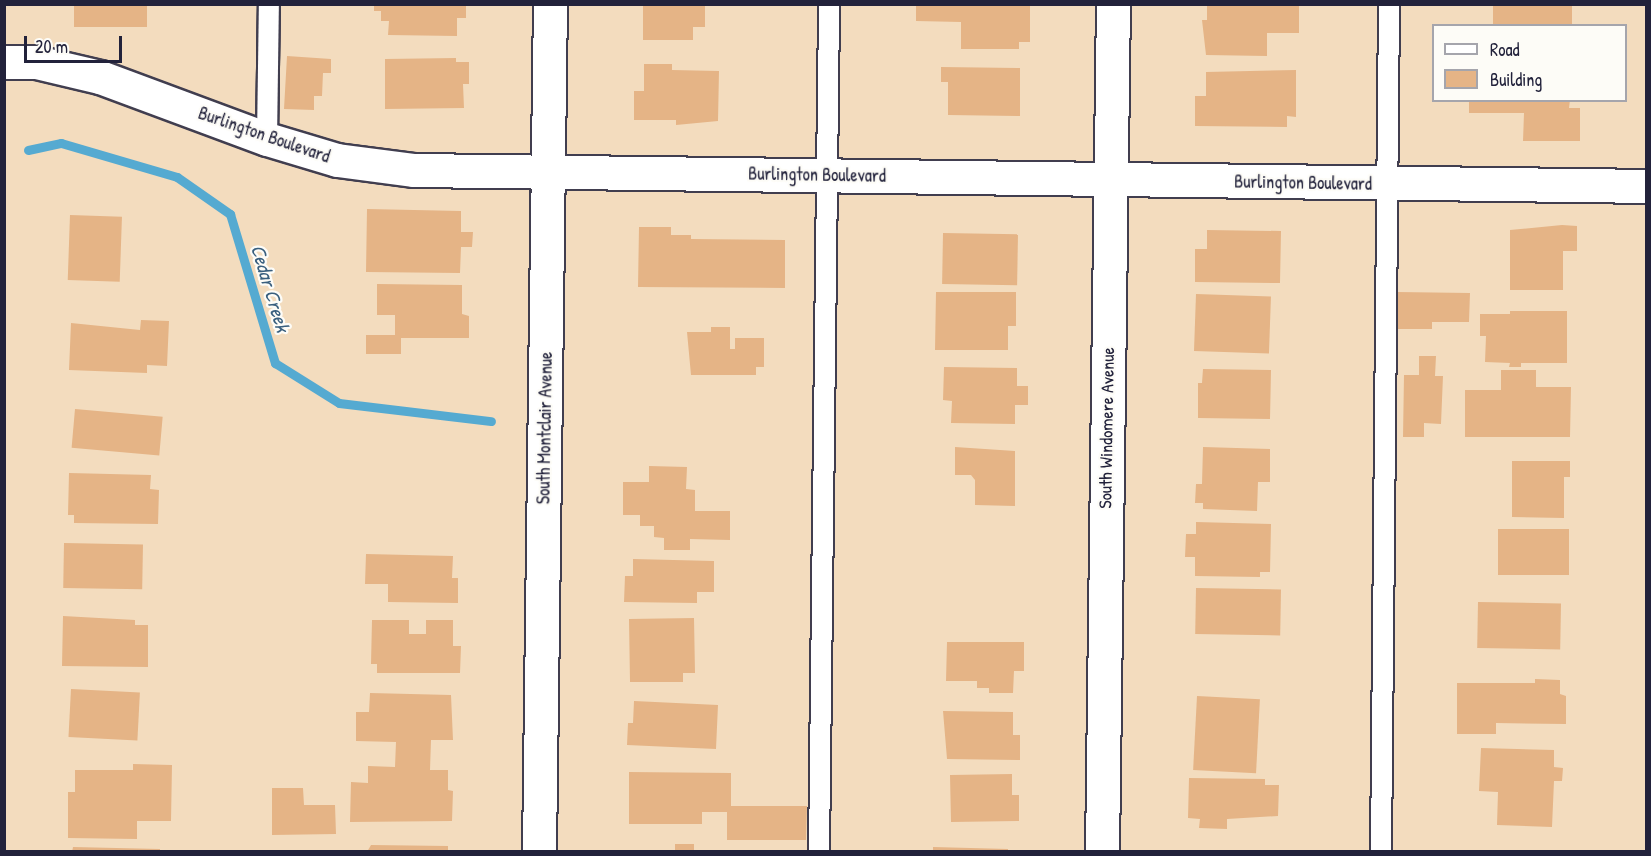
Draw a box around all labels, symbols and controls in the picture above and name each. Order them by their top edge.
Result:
scale bar [27,24,124,62]
legend [1432,24,1627,102]
text: 20 m [35,34,68,59]
text: Road [1490,37,1520,62]
text: Building [1490,67,1542,92]
street label: Burlington Boulevard [195,102,333,168]
street label: Burlington Boulevard [748,163,886,187]
street label: Burlington Boulevard [1234,171,1372,195]
water label: Cedar Creek [246,242,296,334]
street label: South Windomere Avenue [1095,347,1119,509]
street label: South Montclair Avenue [533,352,557,504]

